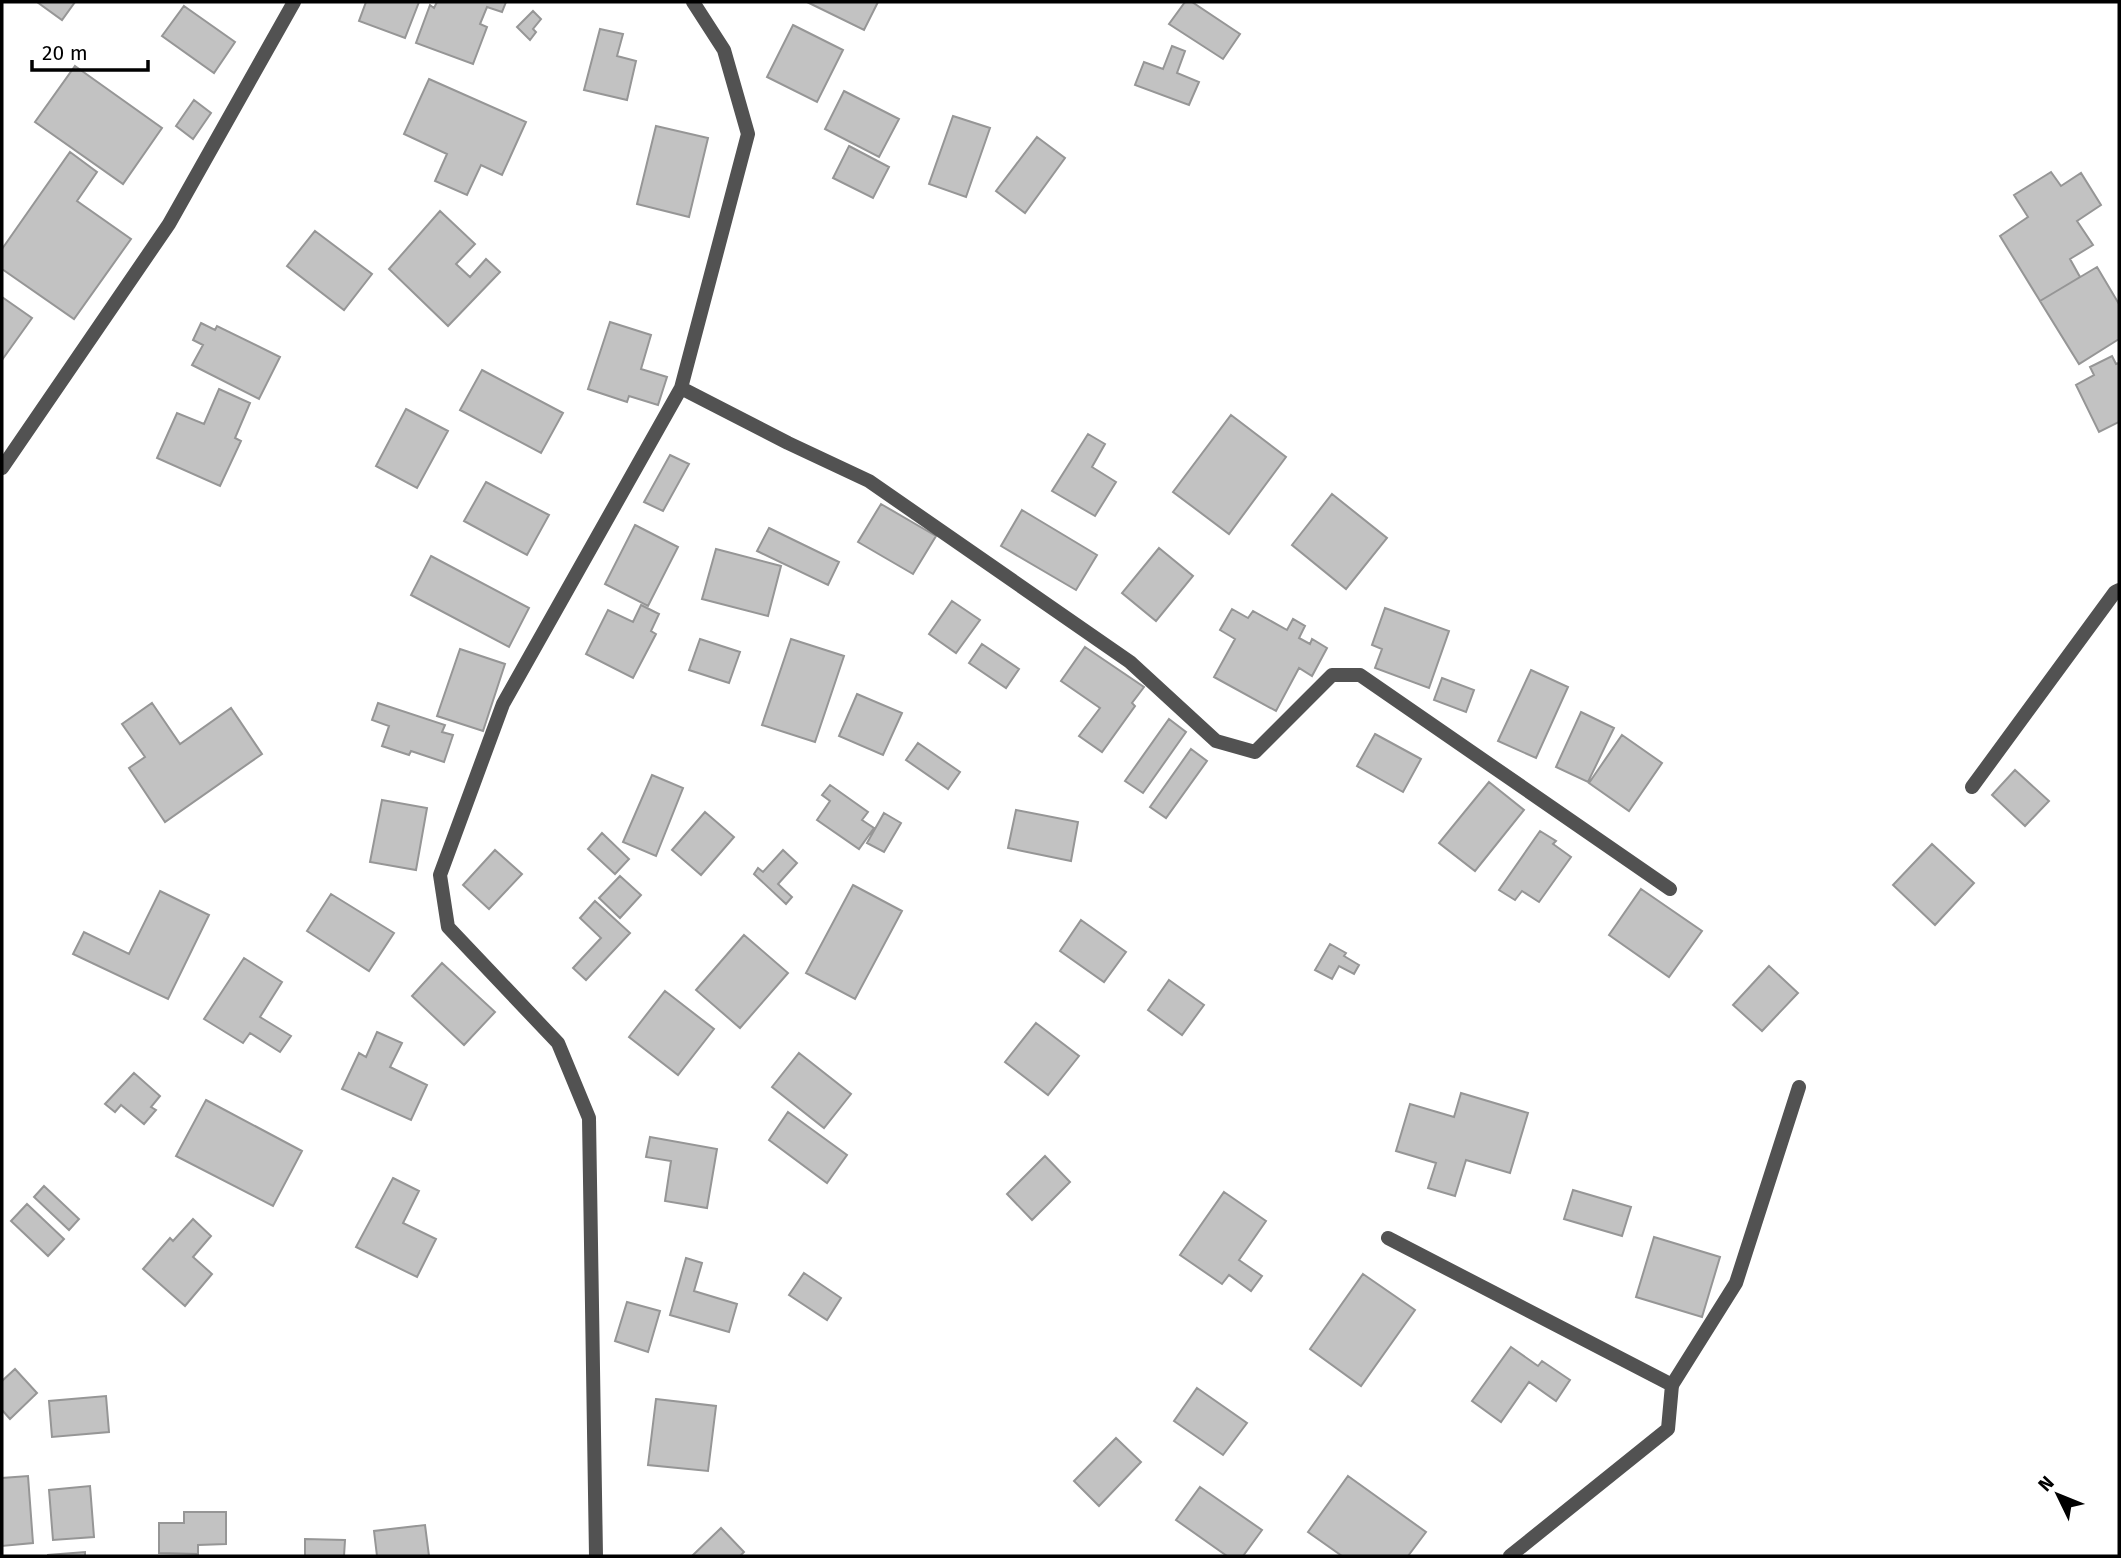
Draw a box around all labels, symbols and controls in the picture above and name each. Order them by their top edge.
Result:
scale bar [32,28,147,72]
text: 20 m [42,40,88,66]
north arrow [2023,1460,2093,1530]
text: N [2033,1471,2059,1496]

